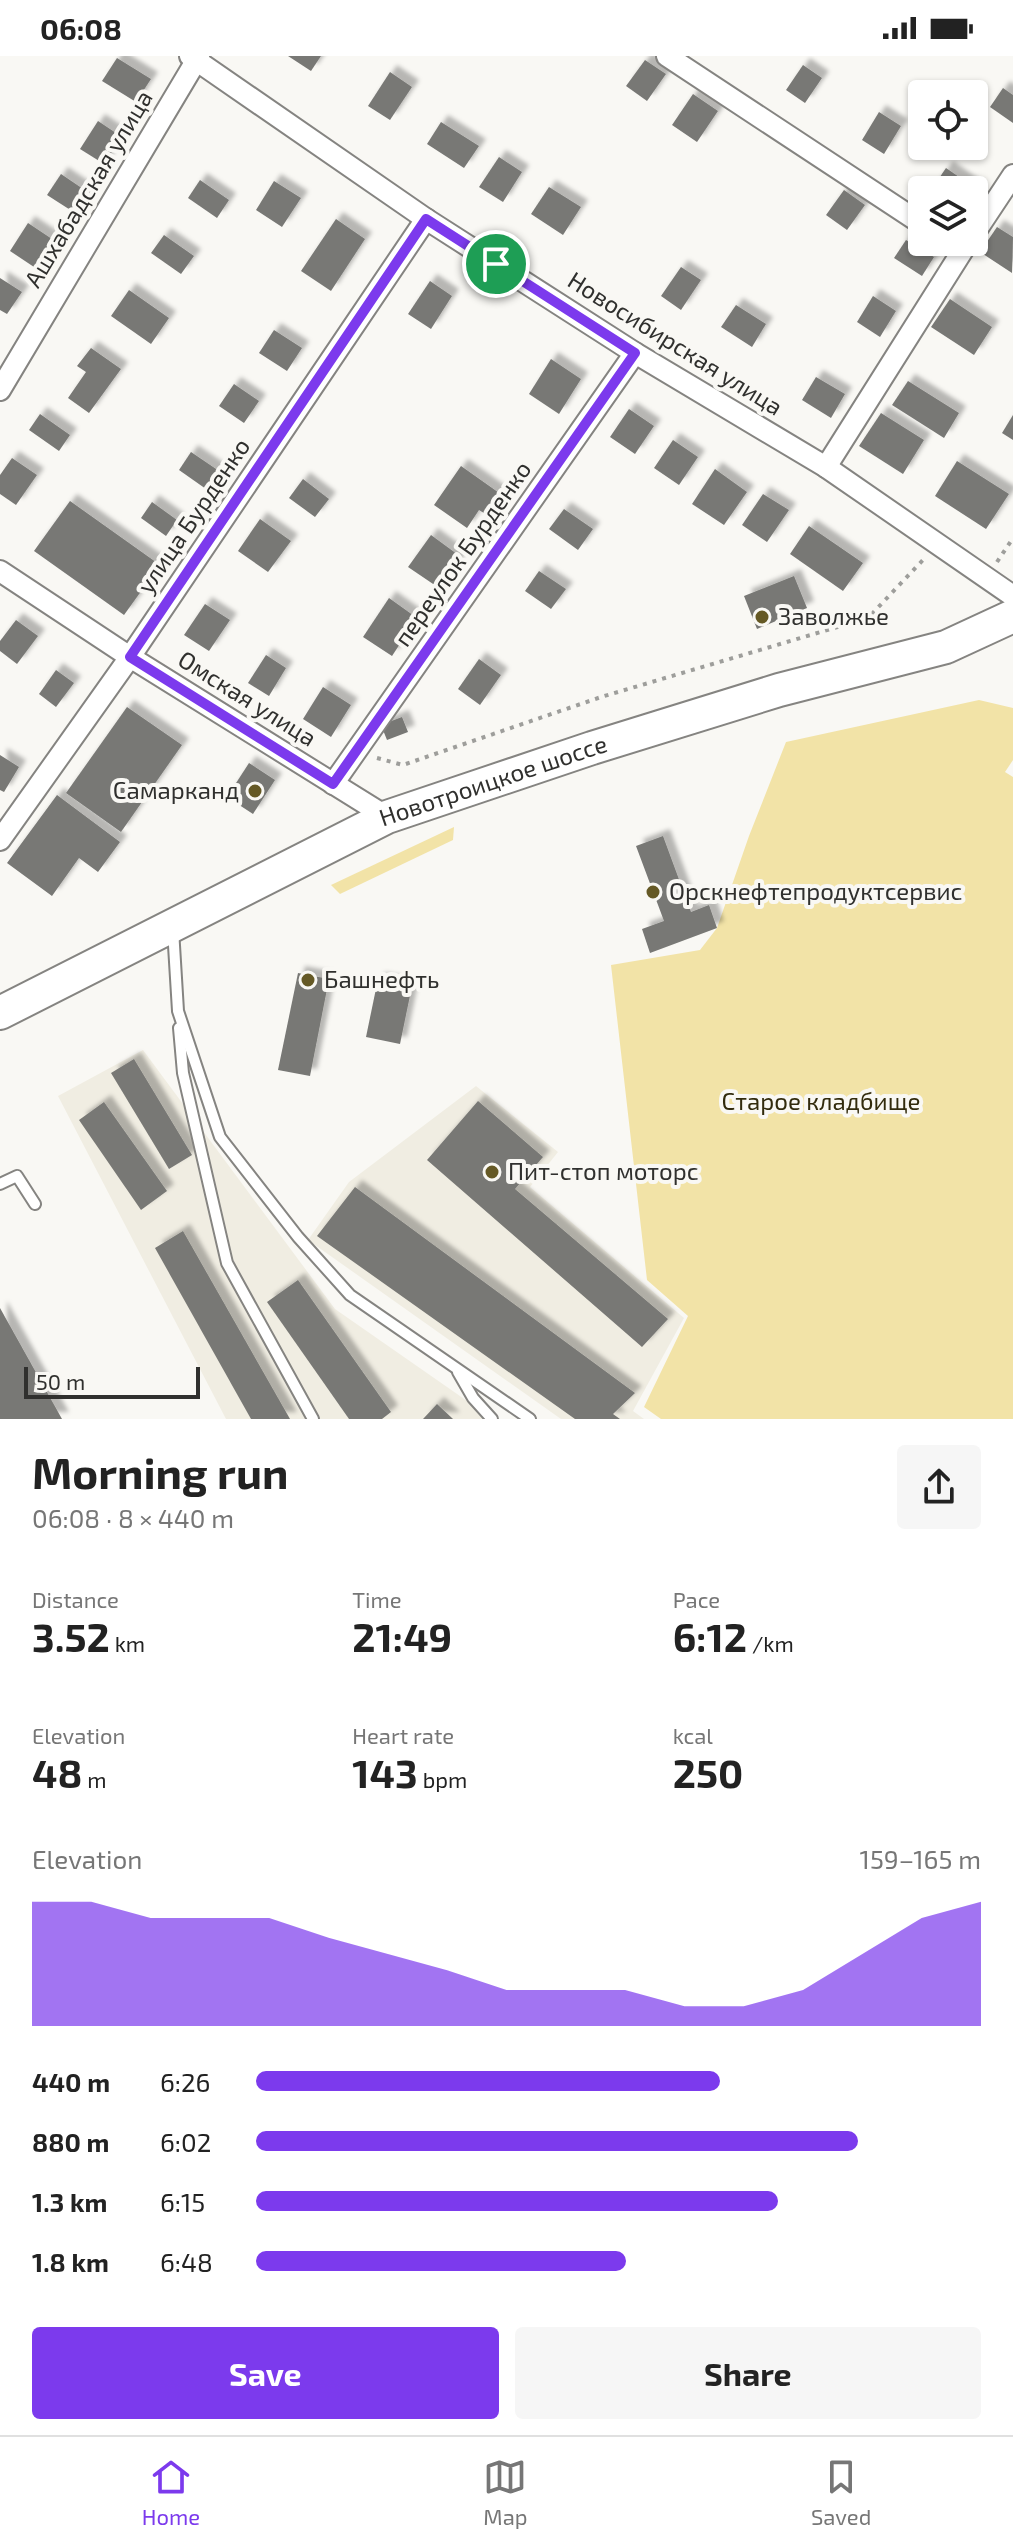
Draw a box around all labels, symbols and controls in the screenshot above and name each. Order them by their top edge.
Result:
text: 06:08 [40,10,122,46]
map controls [908,80,988,256]
button: locate [908,80,988,160]
street label: Ашхабадская улица [17,84,159,292]
button: layers [908,176,988,256]
pin [462,230,530,298]
icon: arrive [474,242,518,286]
street label: Новосибирская улица [563,265,789,422]
street label: улица Бурденко [130,432,256,599]
street label: переулок Бурденко [387,455,537,652]
place label: Заволжье [778,601,889,630]
marker: Заволжье [753,608,771,626]
street label: Омская улица [173,644,322,753]
street label: Новотроицкое шоссе [375,728,610,832]
place label: Самарканд [113,775,239,804]
marker: Самарканд [246,782,264,800]
place label: Орскнефтепродуктсервис [669,876,962,906]
marker: Орскнефтепродуктсервис [644,883,662,901]
place label: Башнефть [324,964,439,993]
marker: Башнефть [299,971,317,989]
park label: Старое кладбище [722,1086,920,1115]
place label: Пит-стоп моторс [508,1156,698,1185]
marker: Пит-стоп моторс [483,1163,501,1181]
scale bar [24,1363,200,1399]
text: 50 m [36,1368,85,1394]
text: Morning run [32,1445,288,1498]
button: share [897,1445,981,1529]
text: 06:08 · 8 × 440 m [32,1502,234,1533]
text: Distance [32,1586,119,1612]
text: Time [352,1586,402,1612]
text: Pace [673,1586,720,1612]
text: 3.52 [32,1612,110,1660]
text: 21:49 [352,1612,452,1660]
text: 6:12 [673,1612,747,1660]
text: km [110,1630,145,1656]
text: /km [747,1630,794,1656]
text: Elevation [32,1722,125,1748]
text: Heart rate [352,1722,454,1748]
text: kcal [673,1722,713,1748]
text: 48 [32,1748,82,1796]
text: 143 [352,1748,418,1796]
text: 250 [673,1748,743,1796]
text: m [82,1766,107,1792]
text: bpm [418,1766,467,1792]
text: Elevation [32,1843,142,1874]
text: 159–165 m [860,1843,981,1874]
text: 440 m [32,2066,110,2097]
text: 6:26 [160,2066,211,2097]
text: 880 m [32,2126,109,2157]
text: 6:02 [160,2126,211,2157]
text: 1.3 km [32,2186,107,2217]
text: 6:15 [160,2186,205,2217]
text: 1.8 km [32,2246,109,2277]
text: 6:48 [160,2246,213,2277]
button: Save [32,2327,499,2419]
button: Share [515,2327,981,2419]
tab: Home [142,2455,200,2529]
tab: Map [483,2455,528,2529]
tab: Saved [811,2455,871,2529]

